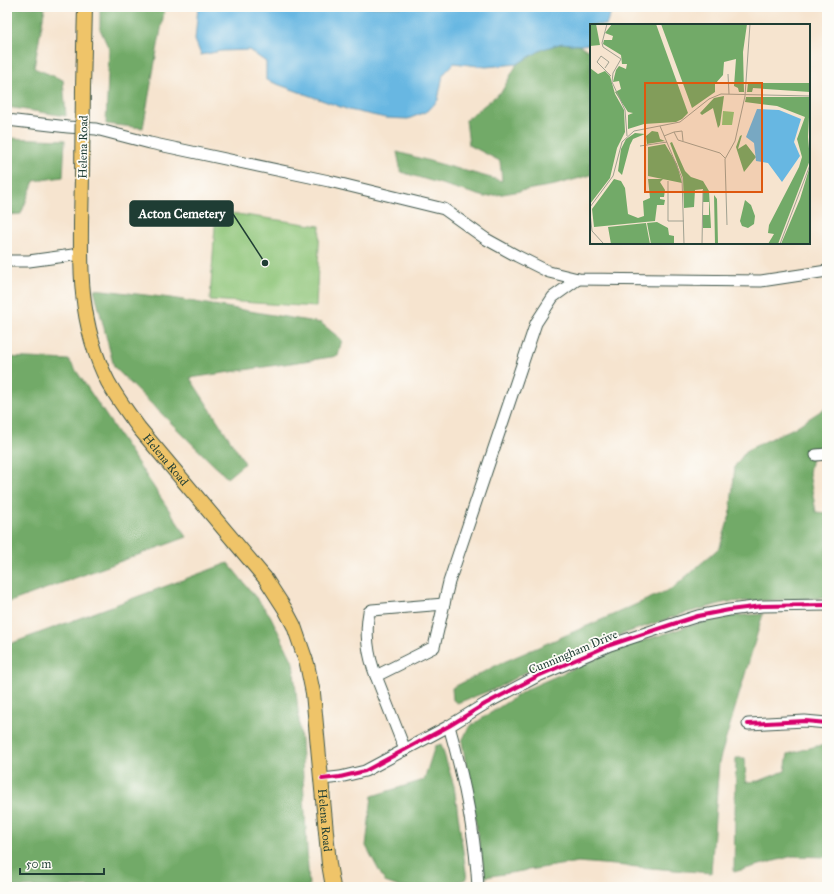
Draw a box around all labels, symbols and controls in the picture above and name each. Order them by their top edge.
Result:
inset map [590,24,810,244]
street label: Helena Road [75,115,91,179]
callout: Acton Cemetery [130,201,233,226]
text: Acton Cemetery [138,206,226,222]
street label: Helena Road [140,431,191,488]
street label: Cunningham Drive [526,627,620,678]
street label: Helena Road [315,788,335,852]
scale bar [20,850,104,876]
text: 50 m [26,857,51,871]

